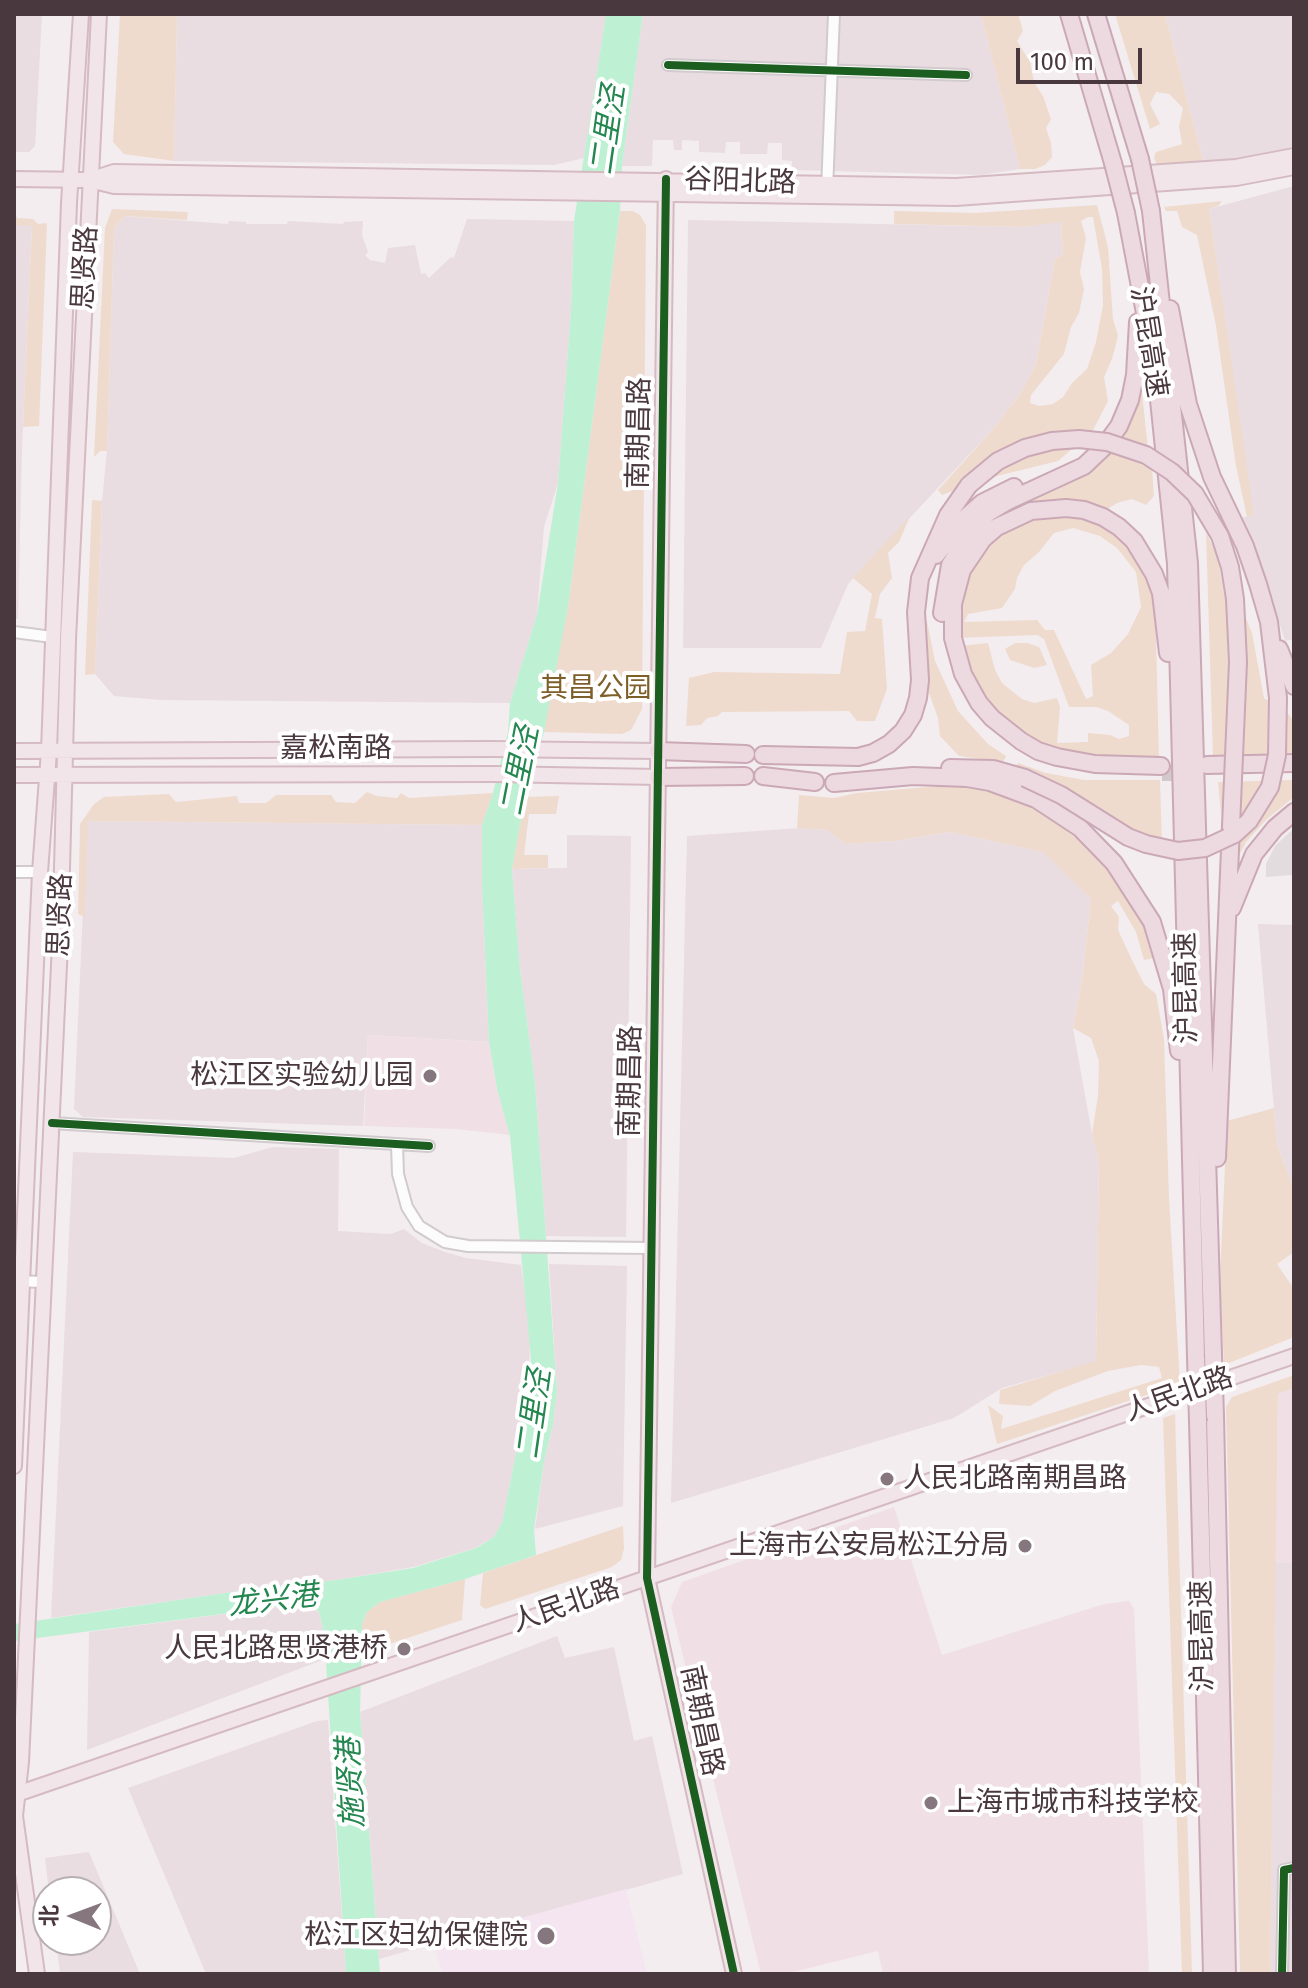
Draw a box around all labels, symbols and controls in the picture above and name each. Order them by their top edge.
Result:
scale bar [1020,32,1146,82]
text: 100 m [1030,48,1094,76]
water label: 二里泾 [585,83,633,177]
street label: 谷阳北路 [683,163,797,201]
street label: 思贤路 [67,225,105,311]
street label: 沪昆高速 [1123,284,1173,400]
street label: 南期昌路 [622,377,658,489]
park label: 其昌公园 [540,672,652,706]
water label: 二里泾 [495,723,547,819]
street label: 嘉松南路 [280,732,392,766]
street label: 思贤路 [43,872,79,958]
street label: 沪昆高速 [1169,932,1205,1044]
street label: 南期昌路 [613,1025,649,1137]
place label: 松江区实验幼儿园 [190,1059,414,1093]
marker: 松江区实验幼儿园 [421,1067,439,1085]
street label: 人民北路 [1121,1361,1237,1429]
water label: 二里泾 [511,1367,559,1461]
place label: 人民北路南期昌路 [903,1462,1127,1496]
marker: 人民北路南期昌路 [878,1470,896,1488]
place label: 上海市公安局松江分局 [729,1529,1009,1563]
marker: 上海市公安局松江分局 [1016,1537,1034,1555]
street label: 人民北路 [508,1572,624,1640]
water label: 龙兴港 [226,1578,320,1624]
street label: 沪昆高速 [1185,1580,1221,1692]
place label: 人民北路思贤港桥 [164,1632,388,1666]
marker: 人民北路思贤港桥 [395,1640,413,1658]
street label: 南期昌路 [673,1663,729,1779]
water label: 施贤港 [332,1737,372,1829]
place label: 上海市城市科技学校 [947,1786,1199,1820]
marker: 上海市城市科技学校 [922,1794,940,1812]
north arrow [32,1876,112,1956]
text: 北 [36,1904,63,1927]
place label: 松江区妇幼保健院 [304,1919,528,1953]
marker: 松江区妇幼保健院 [535,1925,557,1947]

